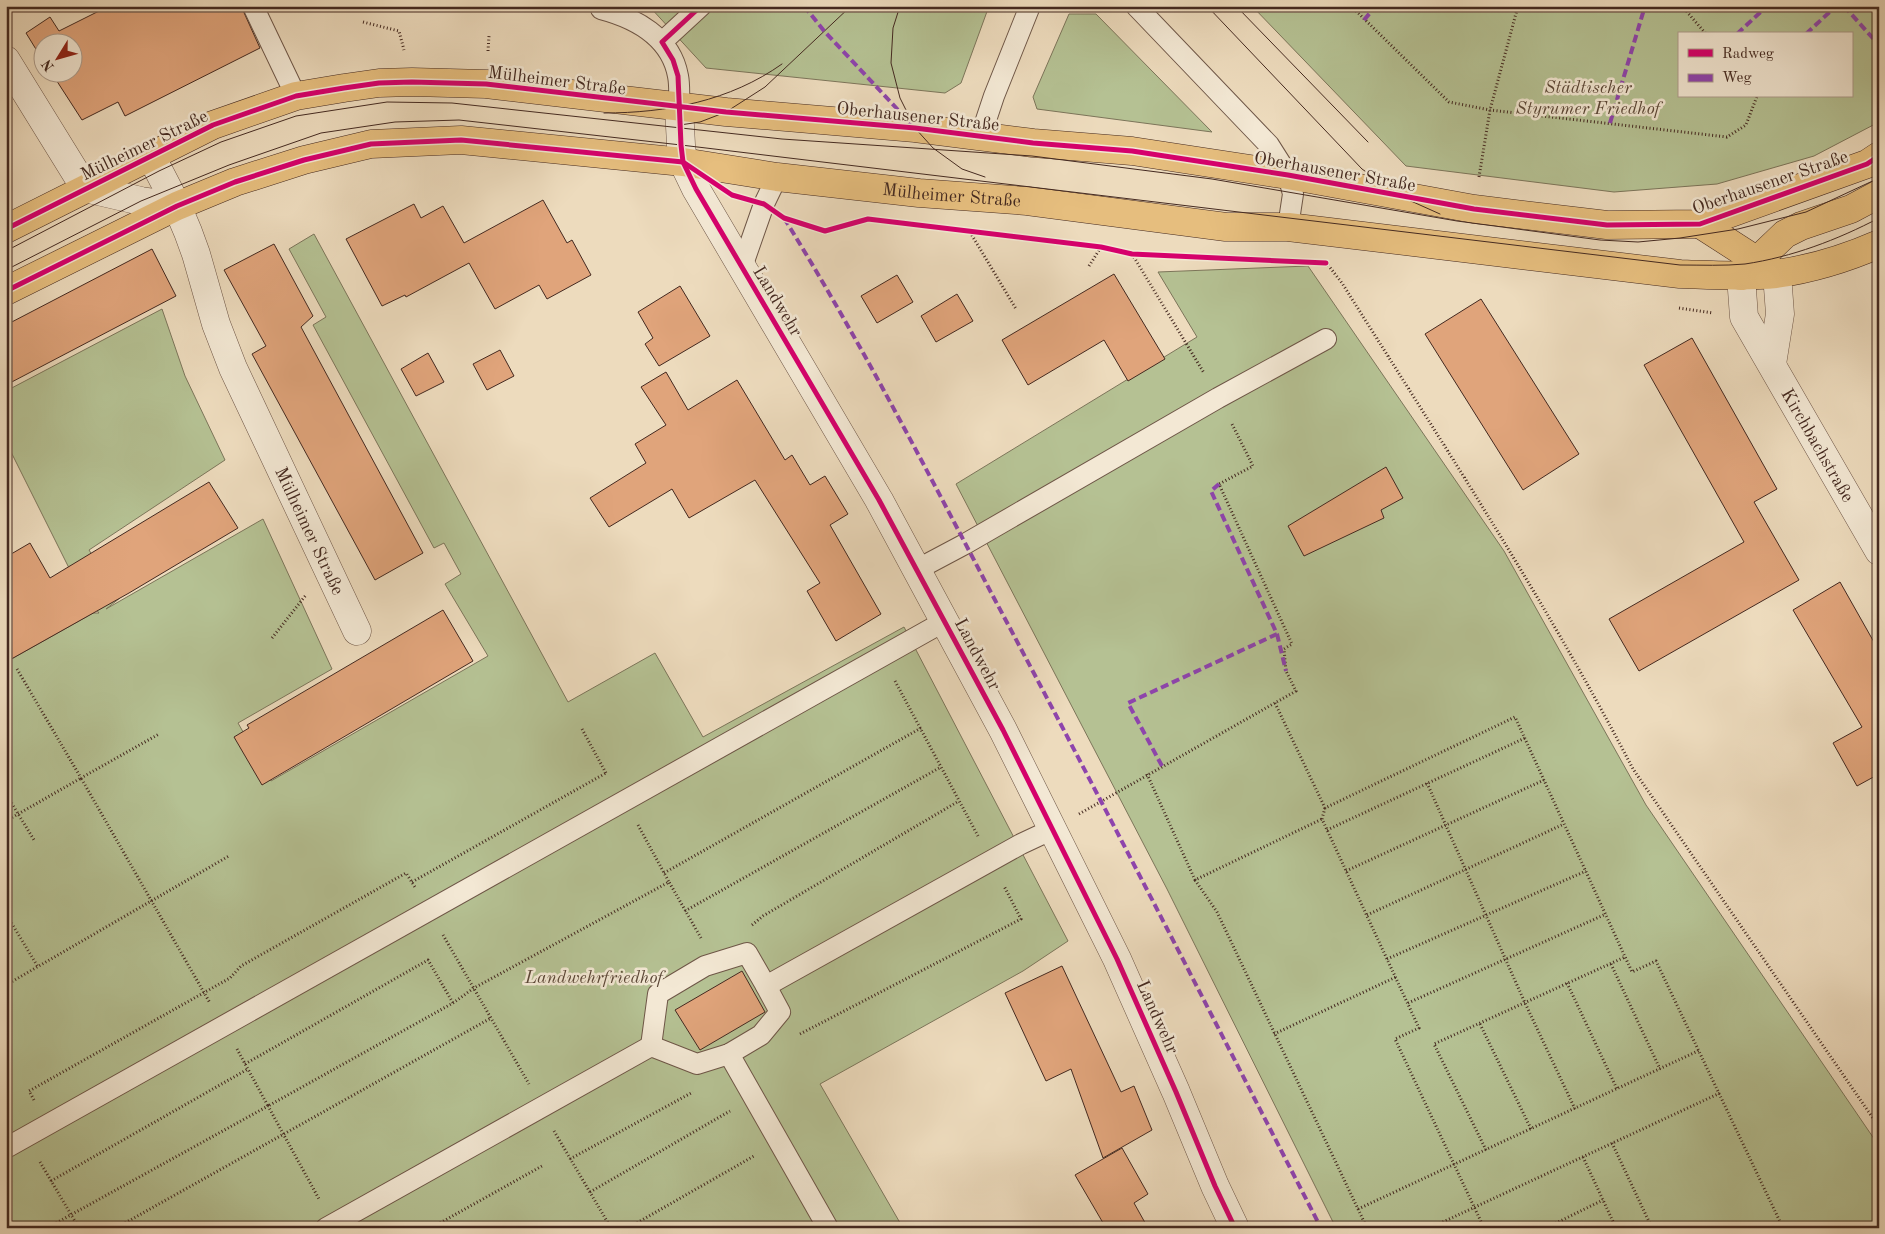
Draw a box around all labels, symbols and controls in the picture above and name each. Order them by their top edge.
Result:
north arrow [32,32,82,82]
legend [1678,32,1852,98]
text: Radweg [1722,47,1774,62]
text: N [39,56,57,74]
street label: Mülheimer Straße [487,64,627,98]
text: Weg [1722,71,1752,86]
park label: Städtischer Styrumer Friedhof [1515,79,1664,118]
street label: Oberhausener Straße [836,99,1000,135]
street label: Mülheimer Straße [78,107,211,184]
street label: Oberhausener Straße [1690,148,1851,218]
street label: Oberhausener Straße [1253,149,1417,195]
street label: Mülheimer Straße [881,181,1022,211]
street label: Landwehr [749,263,805,340]
street label: Kirchbachstraße [1777,386,1857,505]
street label: Mülheimer Straße [271,465,347,598]
street label: Landwehr [951,616,1004,694]
park label: Landwehrfriedhof [524,969,667,987]
street label: Landwehr [1133,978,1182,1058]

